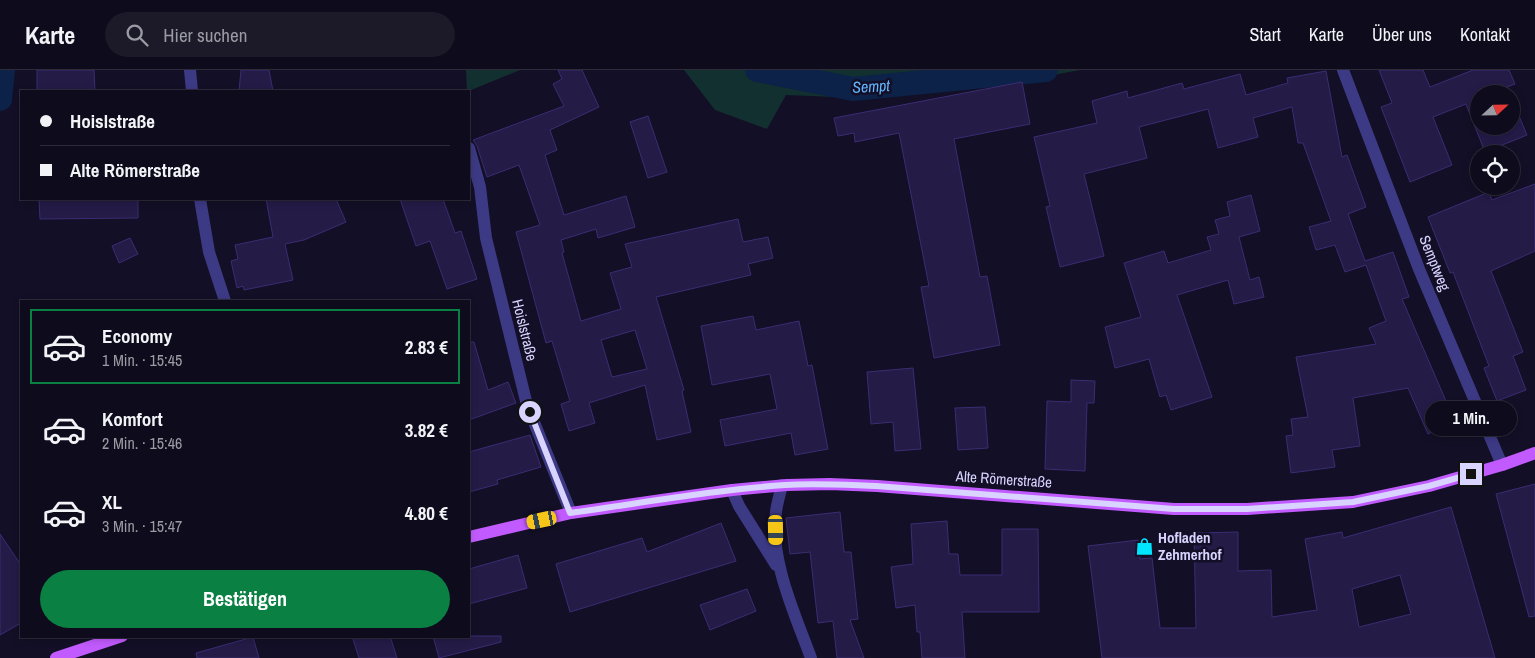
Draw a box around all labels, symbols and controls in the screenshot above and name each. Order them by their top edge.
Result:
search box [105,12,455,57]
text: Karte [25,19,75,51]
icon: search [123,21,151,49]
text: Hier suchen [163,22,247,48]
text: Start [1250,22,1281,47]
text: Karte [1309,22,1344,47]
text: Über uns [1372,22,1432,47]
text: Kontakt [1460,22,1510,47]
water label: Sempt [851,74,891,98]
north arrow [1470,85,1520,135]
map controls [1470,85,1520,195]
text: Hoislstraße [70,108,155,134]
button: locate [1470,145,1520,195]
text: Alte Römerstraße [70,157,200,183]
street label: Semptweg [1414,232,1456,294]
street label: Hoislstraße [507,297,543,363]
text: Economy [102,323,172,349]
icon: car [42,324,87,369]
text: 2.83 € [405,334,448,360]
text: 1 Min. · 15:45 [102,349,182,371]
route start [519,401,541,423]
callout: 1 Min. [1425,402,1517,436]
text: Komfort [102,406,163,432]
icon: car [42,407,87,452]
text: 1 Min. [1452,407,1490,429]
text: 3.82 € [405,417,448,443]
text: 2 Min. · 15:46 [102,432,182,454]
route end [1460,463,1482,485]
street label: Alte Römerstraße [954,465,1053,493]
text: XL [102,489,122,515]
icon: car [42,490,87,535]
text: 4.80 € [405,500,448,526]
car [525,510,558,530]
text: 3 Min. · 15:47 [102,515,182,537]
car [768,515,783,545]
place label: Hofladen Zehmerhof [1158,527,1222,565]
shop icon: Hofladen Zehmerhof [1134,536,1154,556]
button: Bestätigen [40,570,450,628]

